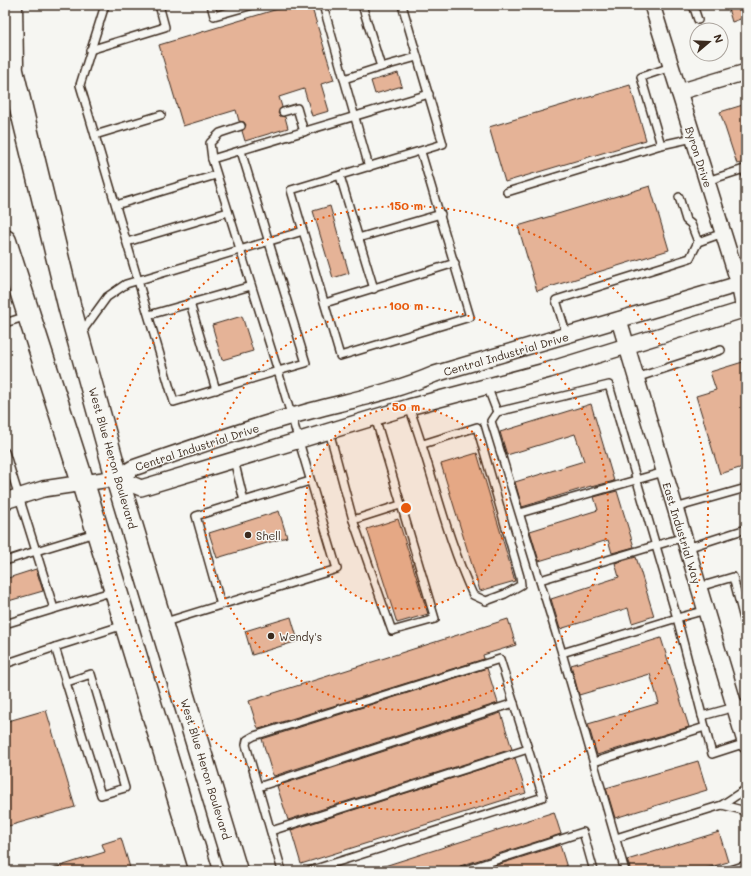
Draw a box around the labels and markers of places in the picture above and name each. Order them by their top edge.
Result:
centre of rings [399,501,413,515]
place label: Shell [256,528,281,543]
marker: Shell [243,530,253,540]
place label: Wendy's [279,629,322,644]
marker: Wendy's [266,631,276,641]

